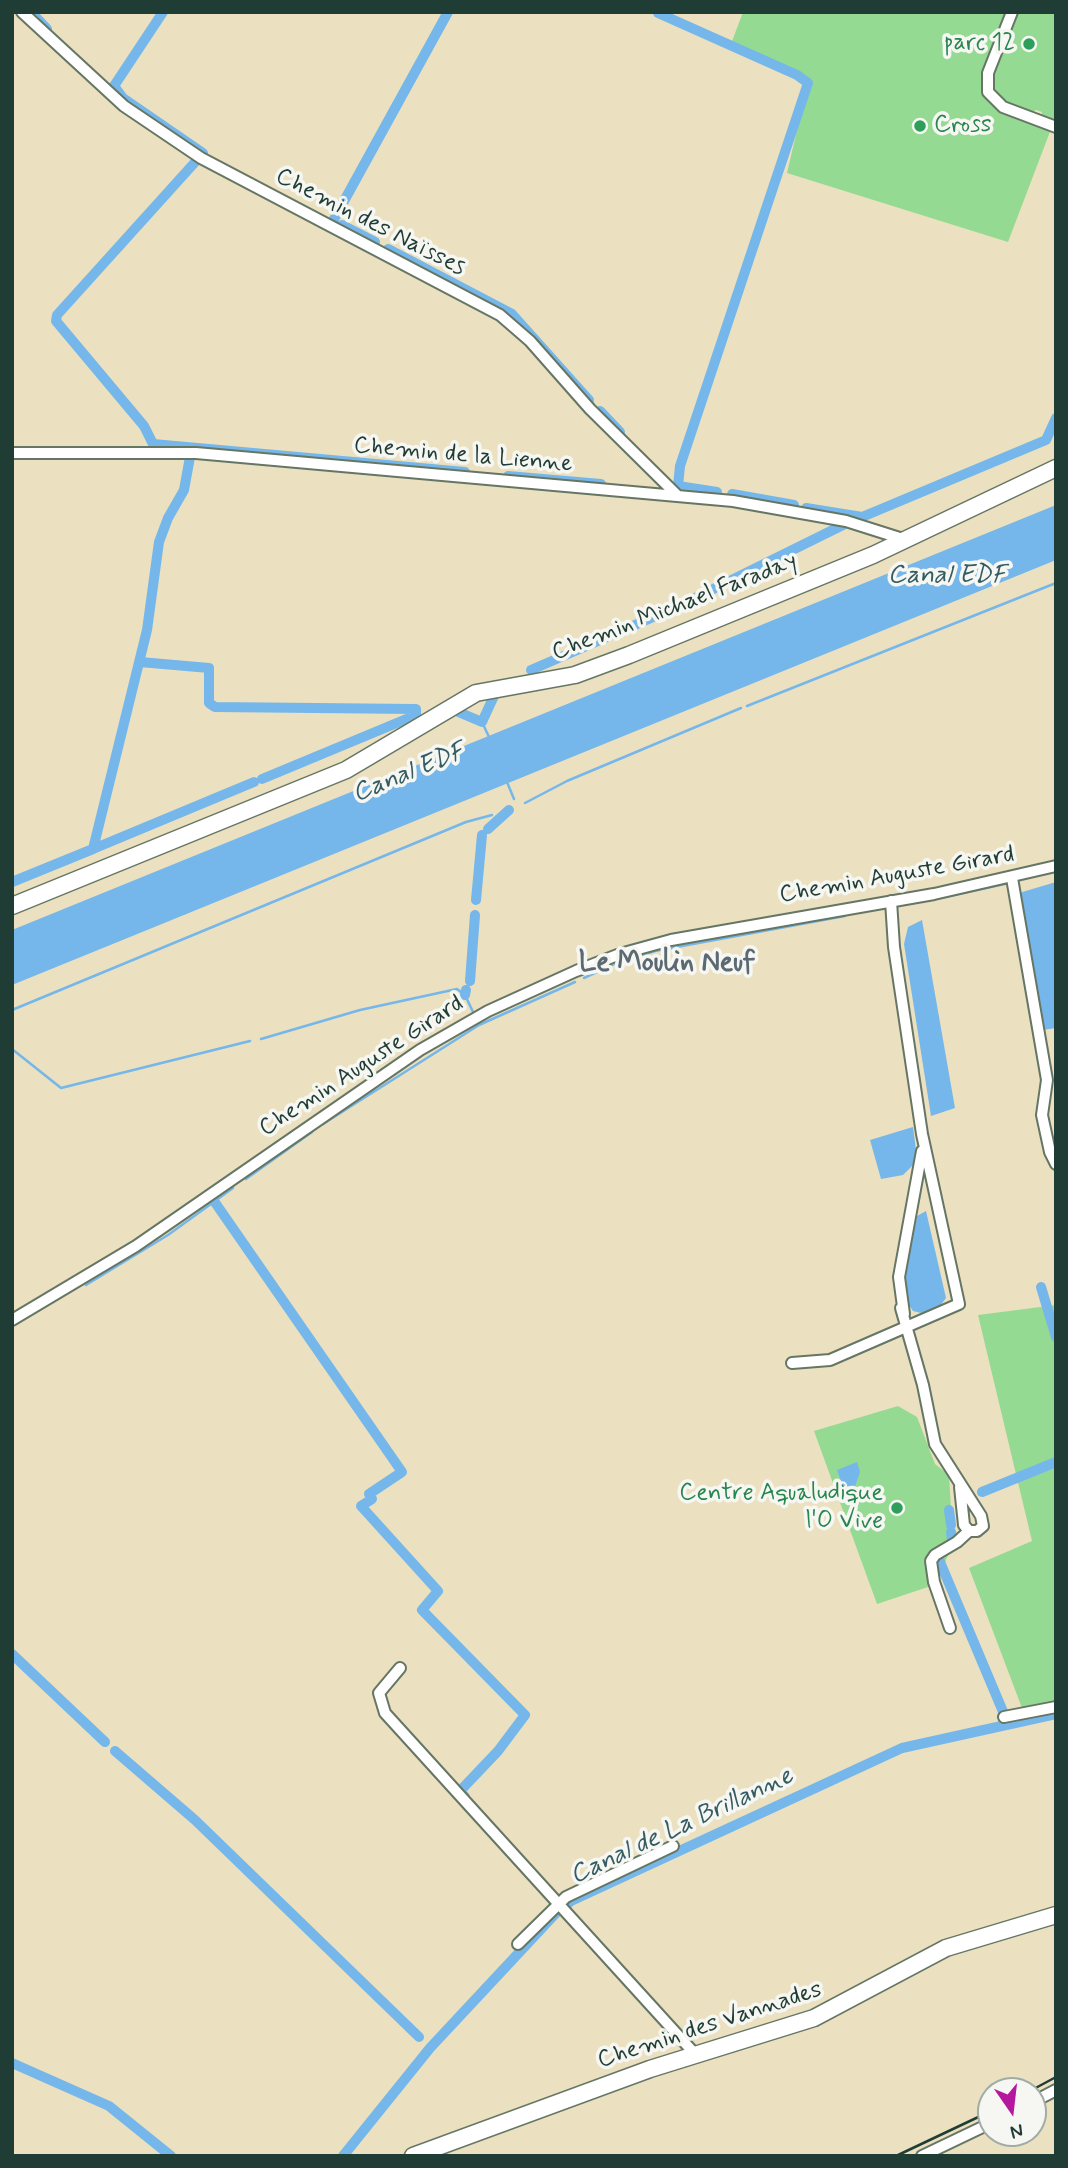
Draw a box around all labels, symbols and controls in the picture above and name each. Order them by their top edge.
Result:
place label: parc 12 [944,30,1015,58]
marker: parc 12 [1021,36,1037,52]
place label: Cross [934,112,992,140]
marker: Cross [912,118,928,134]
street label: Chemin des Naïsses [270,163,470,283]
street label: Chemin de la Lienne [352,432,574,480]
street label: Chemin Michael Faraday [548,548,802,668]
water label: Canal EDF [888,561,1006,593]
water label: Canal EDF [348,737,470,811]
street label: Chemin Auguste Girard [777,841,1017,911]
district label: Le Moulin Neuf [579,947,755,981]
street label: Chemin Auguste Girard [254,990,470,1144]
place label: Centre Aqualudique l'O Vive [679,1480,883,1536]
marker: Centre Aqualudique l'O Vive [889,1500,905,1516]
water label: Canal de La Brillanne [565,1762,799,1892]
street label: Chemin des Vannades [594,1976,826,2076]
north arrow [977,2077,1047,2147]
text: N [1008,2117,1026,2145]

